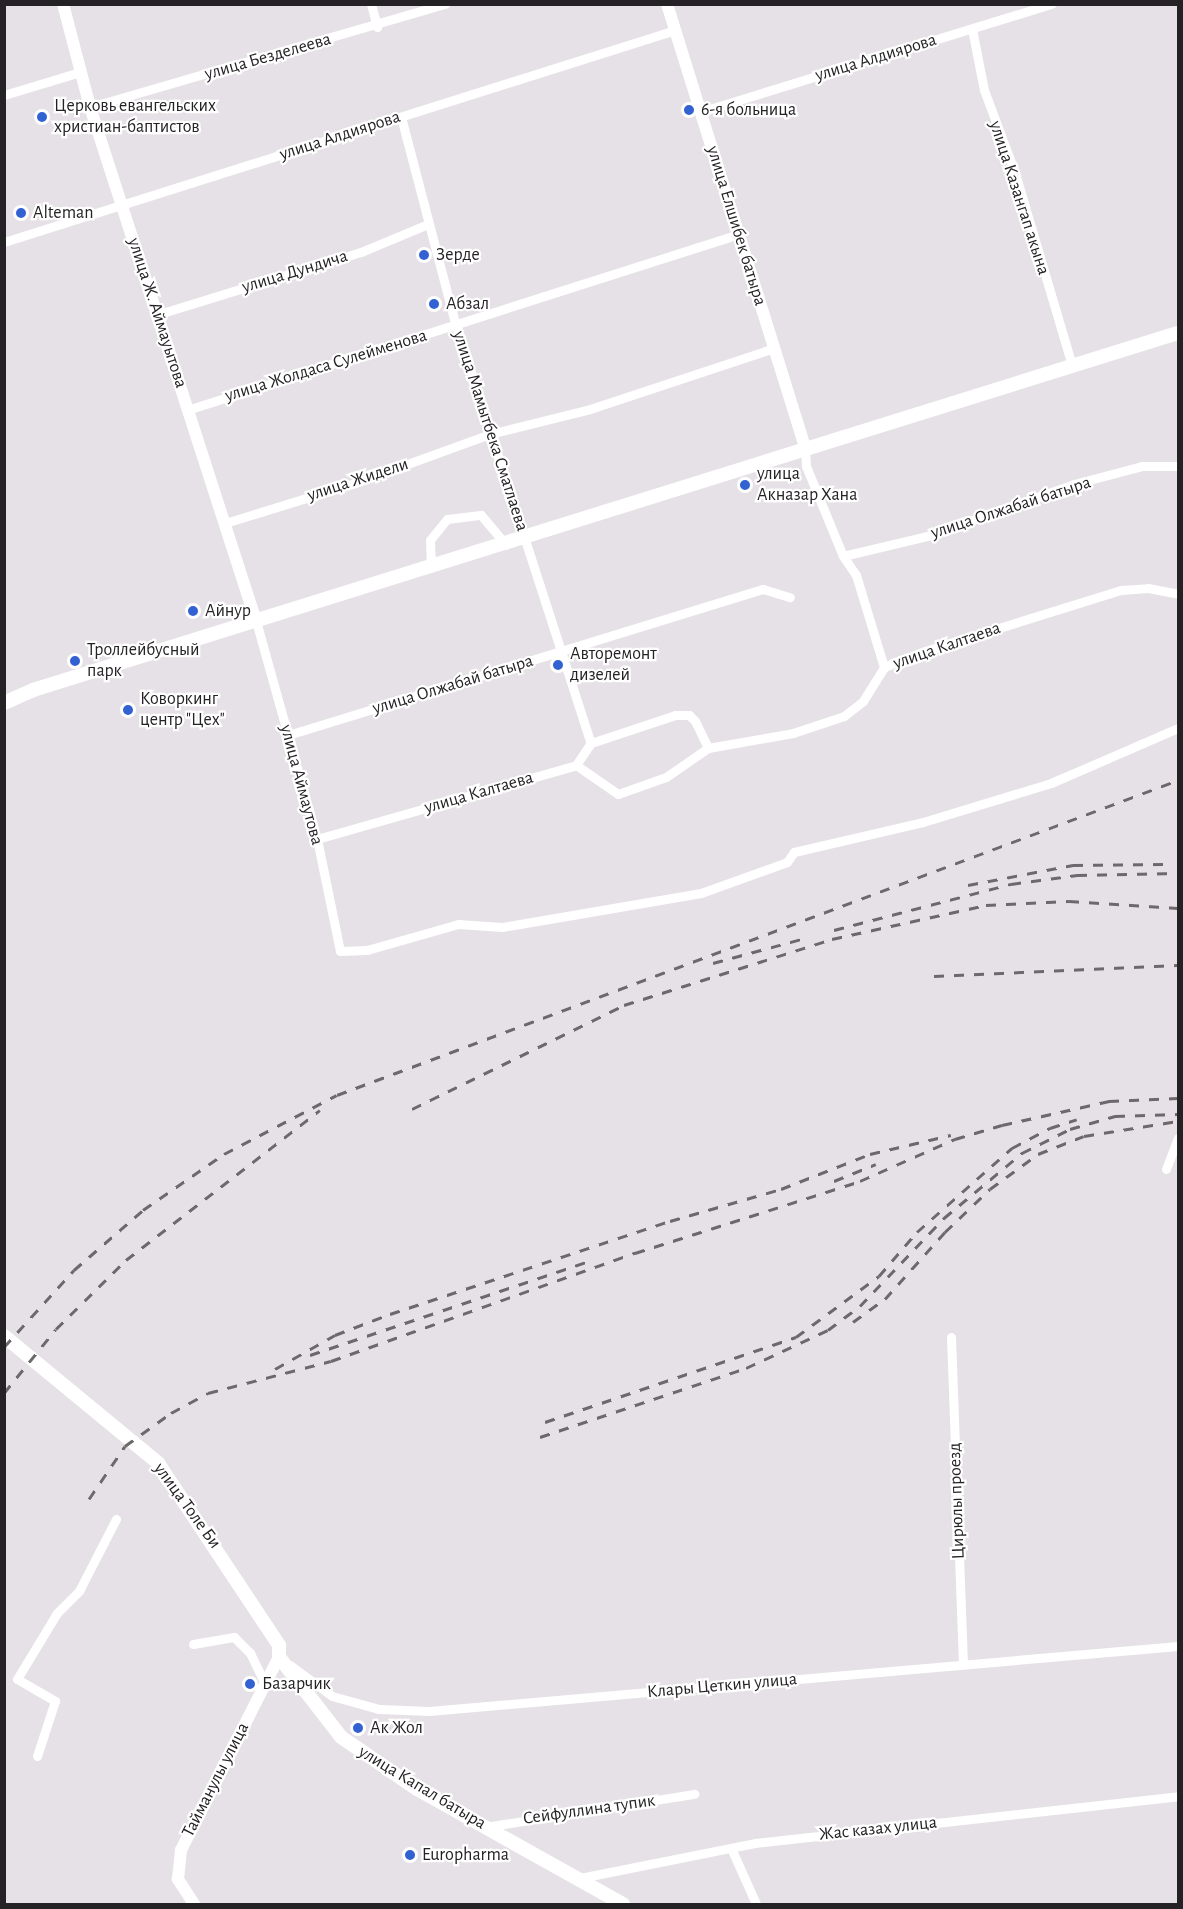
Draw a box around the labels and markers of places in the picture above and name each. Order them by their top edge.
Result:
place label: Церковь евангельских христиан-баптистов [54,96,216,138]
place label: 6-я больница [701,99,796,121]
marker: 6-я больница [682,103,696,117]
marker: Церковь евангельских христиан-баптистов [35,110,49,124]
place label: Alteman [33,202,93,224]
marker: Alteman [14,206,28,220]
place label: Зерде [436,244,480,266]
marker: Зерде [417,248,431,262]
place label: Абзал [446,293,489,315]
marker: Абзал [427,297,441,311]
place label: улица Акназар Хана [757,464,857,506]
marker: улица Акназар Хана [738,478,752,492]
place label: Айнур [205,600,251,622]
marker: Айнур [186,604,200,618]
place label: Троллейбусный парк [87,640,200,682]
place label: Авторемонт дизелей [570,644,657,686]
marker: Троллейбусный парк [68,654,82,668]
marker: Авторемонт дизелей [551,658,565,672]
place label: Коворкинг центр "Цех" [140,689,225,732]
marker: Коворкинг центр "Цех" [121,703,135,717]
place label: Базарчик [262,1673,331,1695]
marker: Базарчик [243,1677,257,1691]
place label: Ак Жол [370,1717,423,1739]
marker: Ак Жол [351,1721,365,1735]
place label: Europharma [422,1844,509,1866]
marker: Europharma [403,1848,417,1862]

